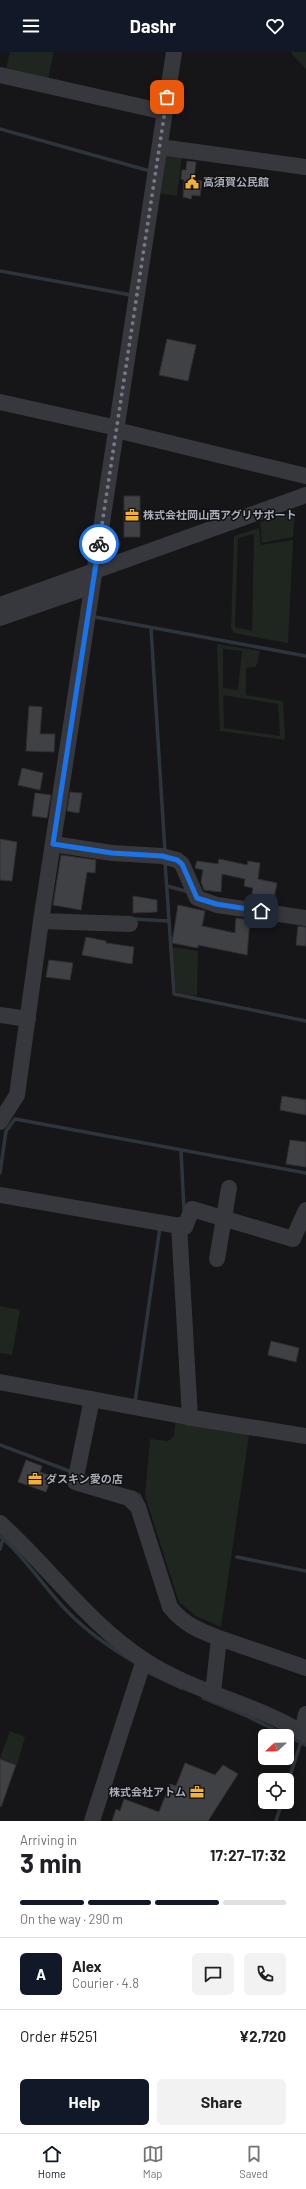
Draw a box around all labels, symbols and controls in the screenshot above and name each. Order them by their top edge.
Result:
icon: menu [20,15,42,37]
text: Dashr [130,15,176,37]
icon: heart [264,15,286,37]
pin [150,80,184,114]
icon: bag [156,86,178,108]
public building icon: 高須賀公民館 [184,174,200,190]
place label: 高須賀公民館 [203,175,269,188]
office icon: 株式会社岡山西アグリサポート [124,507,140,523]
place label: 株式会社岡山西アグリサポート [143,508,296,521]
courier [79,524,119,564]
icon: bike [88,533,110,555]
pin [244,894,278,928]
icon: home [250,900,272,922]
office icon: ダスキン愛の店 [27,1471,43,1487]
place label: ダスキン愛の店 [46,1472,123,1485]
north arrow [258,1729,294,1765]
map controls [258,1729,294,1809]
button: locate [258,1773,294,1809]
office icon: 株式会社アトム [189,1784,205,1800]
place label: 株式会社アトム [109,1785,186,1798]
text: Arriving in [20,1832,77,1848]
text: 17:27–17:32 [210,1846,286,1864]
text: 3 min [20,1847,82,1878]
text: On the way · 290 m [20,1911,123,1927]
button: chat [192,1953,234,1995]
button: phone [244,1953,286,1995]
text: Alex [72,1957,102,1975]
text: A [36,1965,46,1983]
text: Courier · 4.8 [72,1975,139,1991]
text: Order #5251 [20,2027,98,2045]
text: ¥2,720 [239,2027,286,2045]
button: Help [20,2079,149,2125]
button: Share [157,2079,286,2125]
tab: Home [38,2143,66,2180]
tab: Map [142,2143,164,2180]
tab: Saved [239,2143,268,2180]

